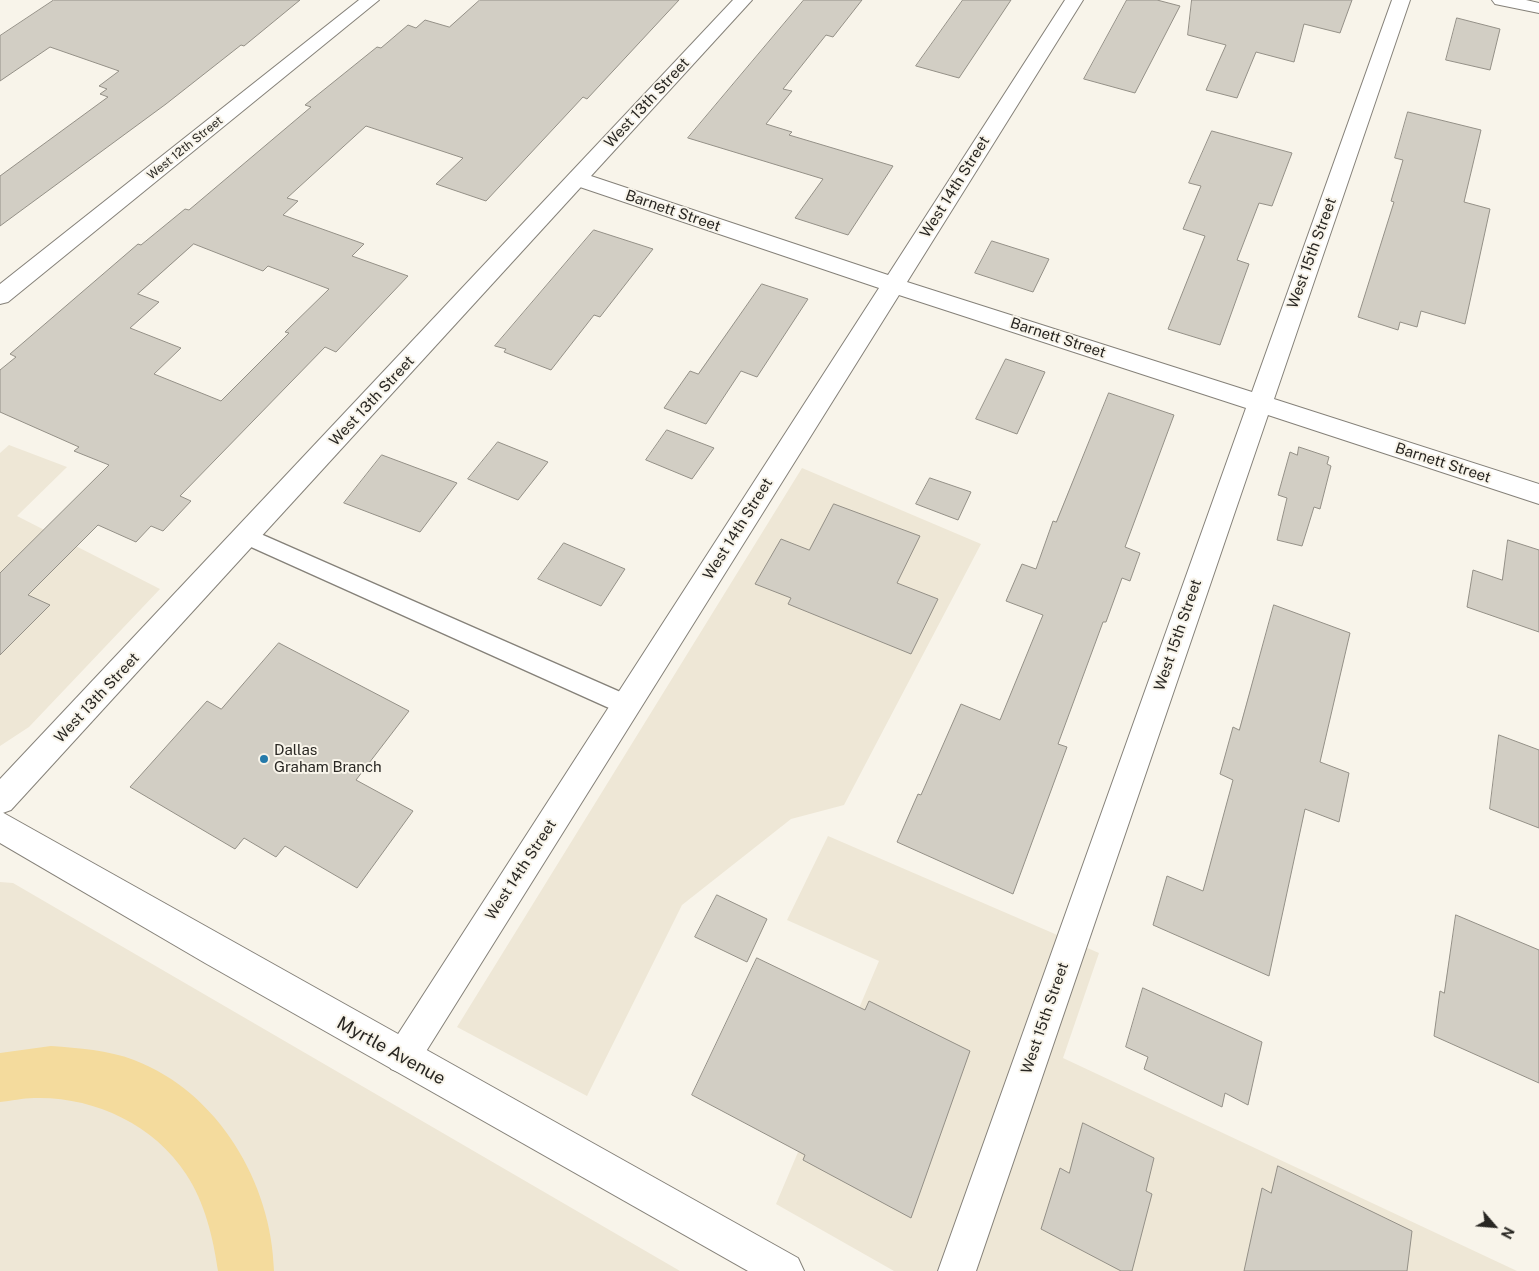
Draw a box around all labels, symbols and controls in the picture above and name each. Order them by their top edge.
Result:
street label: West 13th Street [601,54,693,152]
street label: West 12th Street [144,113,226,183]
street label: West 14th Street [917,133,993,241]
street label: Barnett Street [623,186,723,236]
street label: West 15th Street [1284,195,1340,311]
street label: Barnett Street [1008,314,1108,362]
street label: West 13th Street [326,352,418,450]
street label: Barnett Street [1393,439,1493,487]
street label: West 14th Street [700,475,776,583]
street label: West 15th Street [1151,577,1205,693]
street label: West 13th Street [51,649,143,747]
place label: Dallas Graham Branch [274,741,382,776]
marker: Dallas Graham Branch [258,753,270,765]
street label: West 14th Street [482,816,560,924]
street label: West 15th Street [1018,960,1072,1076]
street label: Myrtle Avenue [333,1012,449,1090]
north arrow [1469,1201,1519,1251]
text: N [1498,1224,1517,1241]

